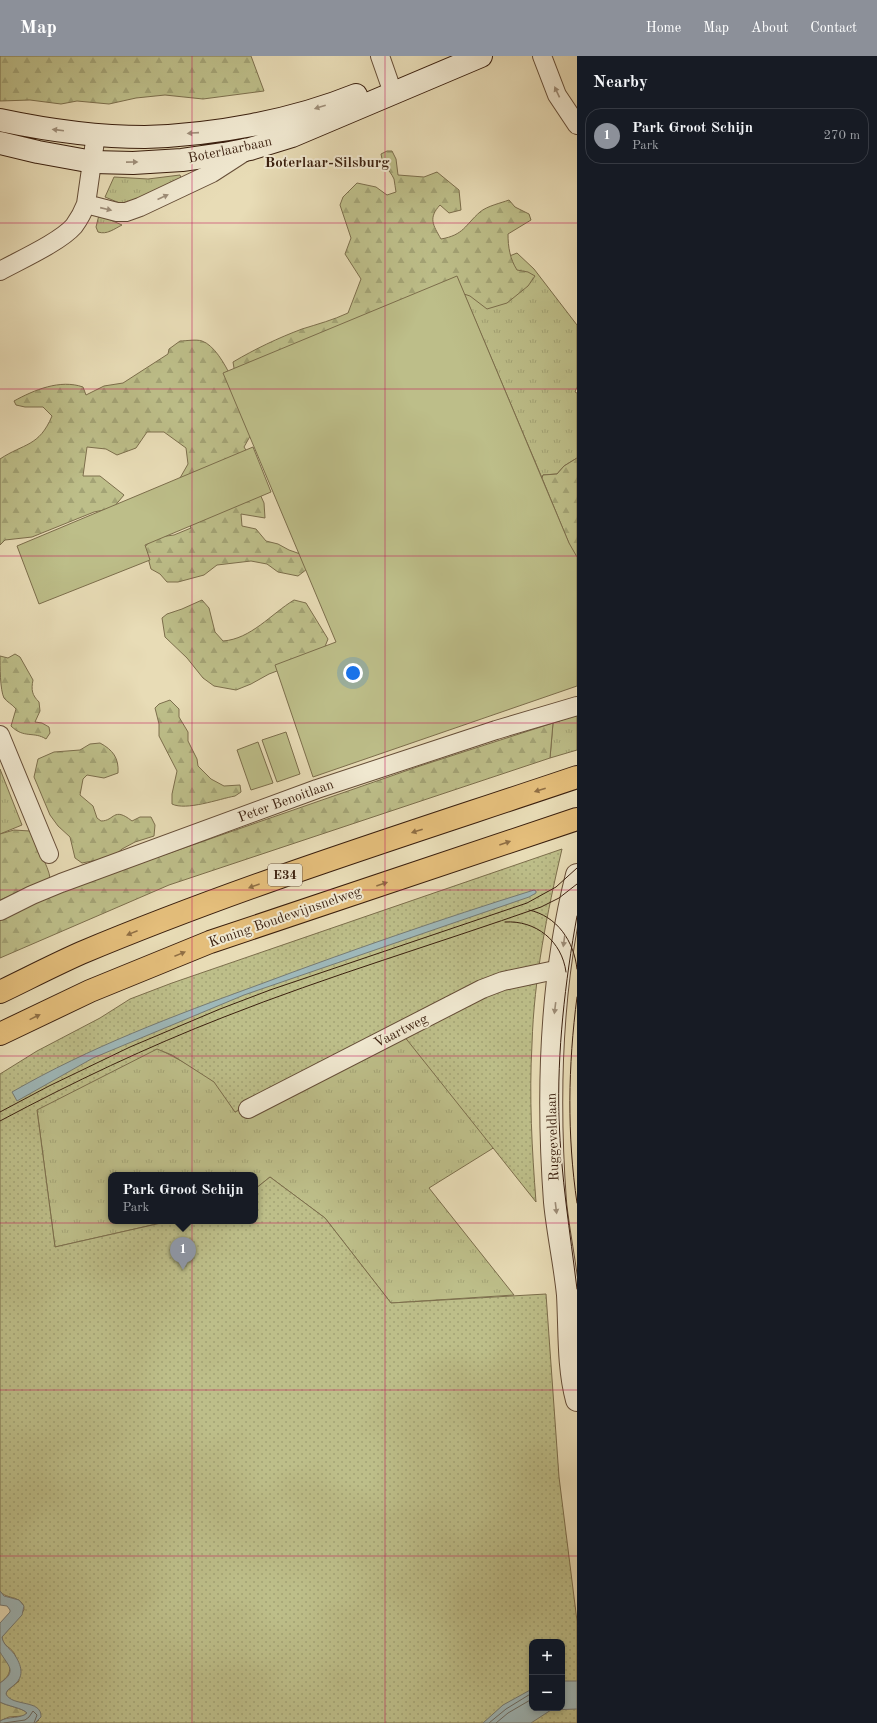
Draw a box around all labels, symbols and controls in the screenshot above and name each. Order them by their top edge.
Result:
text: Map [20,19,57,38]
text: Home [646,21,681,35]
text: Map [703,21,729,35]
text: About [751,21,788,35]
text: Contact [810,21,857,35]
text: Nearby [593,74,648,91]
one-way arrow [554,87,560,98]
one-way arrow [314,104,326,110]
text: Park Groot Schijn [632,121,753,136]
one-way arrow [51,127,64,133]
one-way arrow [187,129,199,136]
text: 1 [603,129,611,142]
text: 270 m [823,129,860,142]
street label: Boterlaarbaan [187,134,274,166]
text: Park [632,139,659,152]
district label: Boterlaar-Silsburg [265,156,390,171]
one-way arrow [126,159,139,165]
one-way arrow [157,194,168,200]
one-way arrow [100,206,112,212]
your location [343,663,363,683]
street label: Peter Benoitlaan [236,777,336,825]
one-way arrow [534,787,546,793]
one-way arrow [410,828,422,834]
one-way arrow [500,840,512,846]
road number: E34 [268,864,302,886]
one-way arrow [377,881,389,887]
street label: Koning Boudewijnsnelweg [207,884,364,950]
one-way arrow [247,884,259,890]
one-way arrow [126,930,138,936]
one-way arrow [561,935,567,947]
one-way arrow [175,951,187,957]
one-way arrow [552,1002,559,1014]
street label: Vaartweg [372,1011,431,1050]
one-way arrow [29,1014,41,1020]
street label: Ruggeveldlaan [544,1092,562,1181]
popup [108,1172,258,1224]
text: Park Groot Schijn [123,1183,244,1198]
text: Park [123,1201,149,1214]
one-way arrow [553,1202,559,1214]
pin: 1 [170,1237,196,1270]
map controls [529,1639,565,1711]
button: + [529,1639,565,1675]
button: − [529,1675,565,1711]

